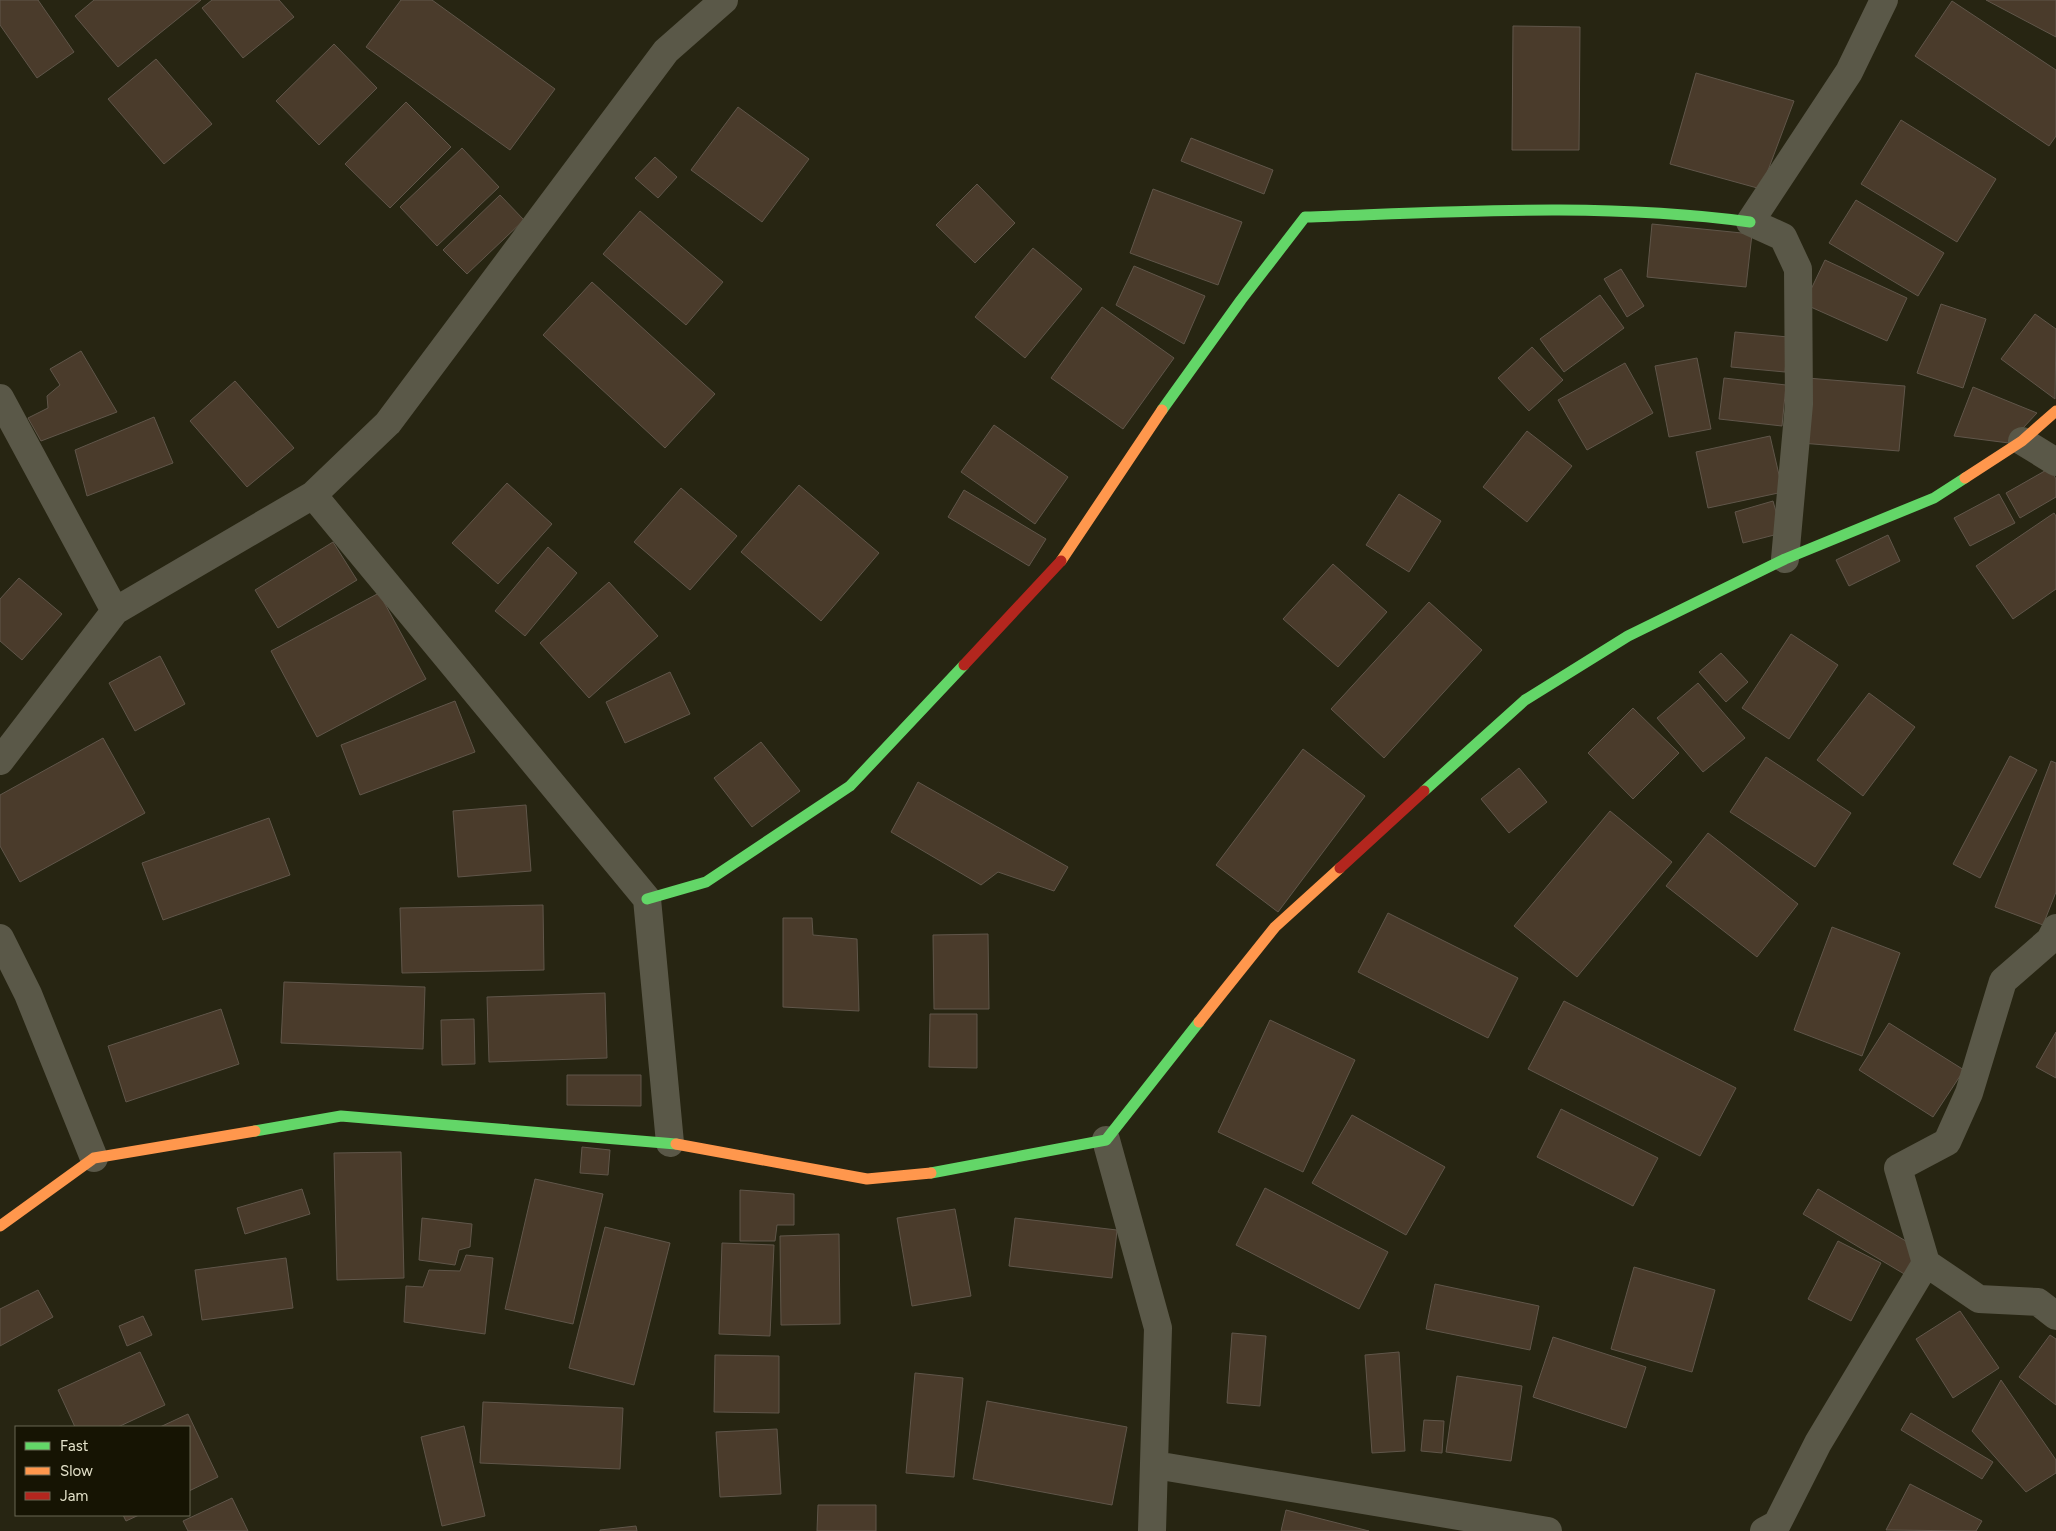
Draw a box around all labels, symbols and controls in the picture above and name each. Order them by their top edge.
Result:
legend [15,1426,190,1516]
text: Fast [60,1437,89,1455]
text: Slow [60,1462,93,1480]
text: Jam [60,1487,88,1505]

